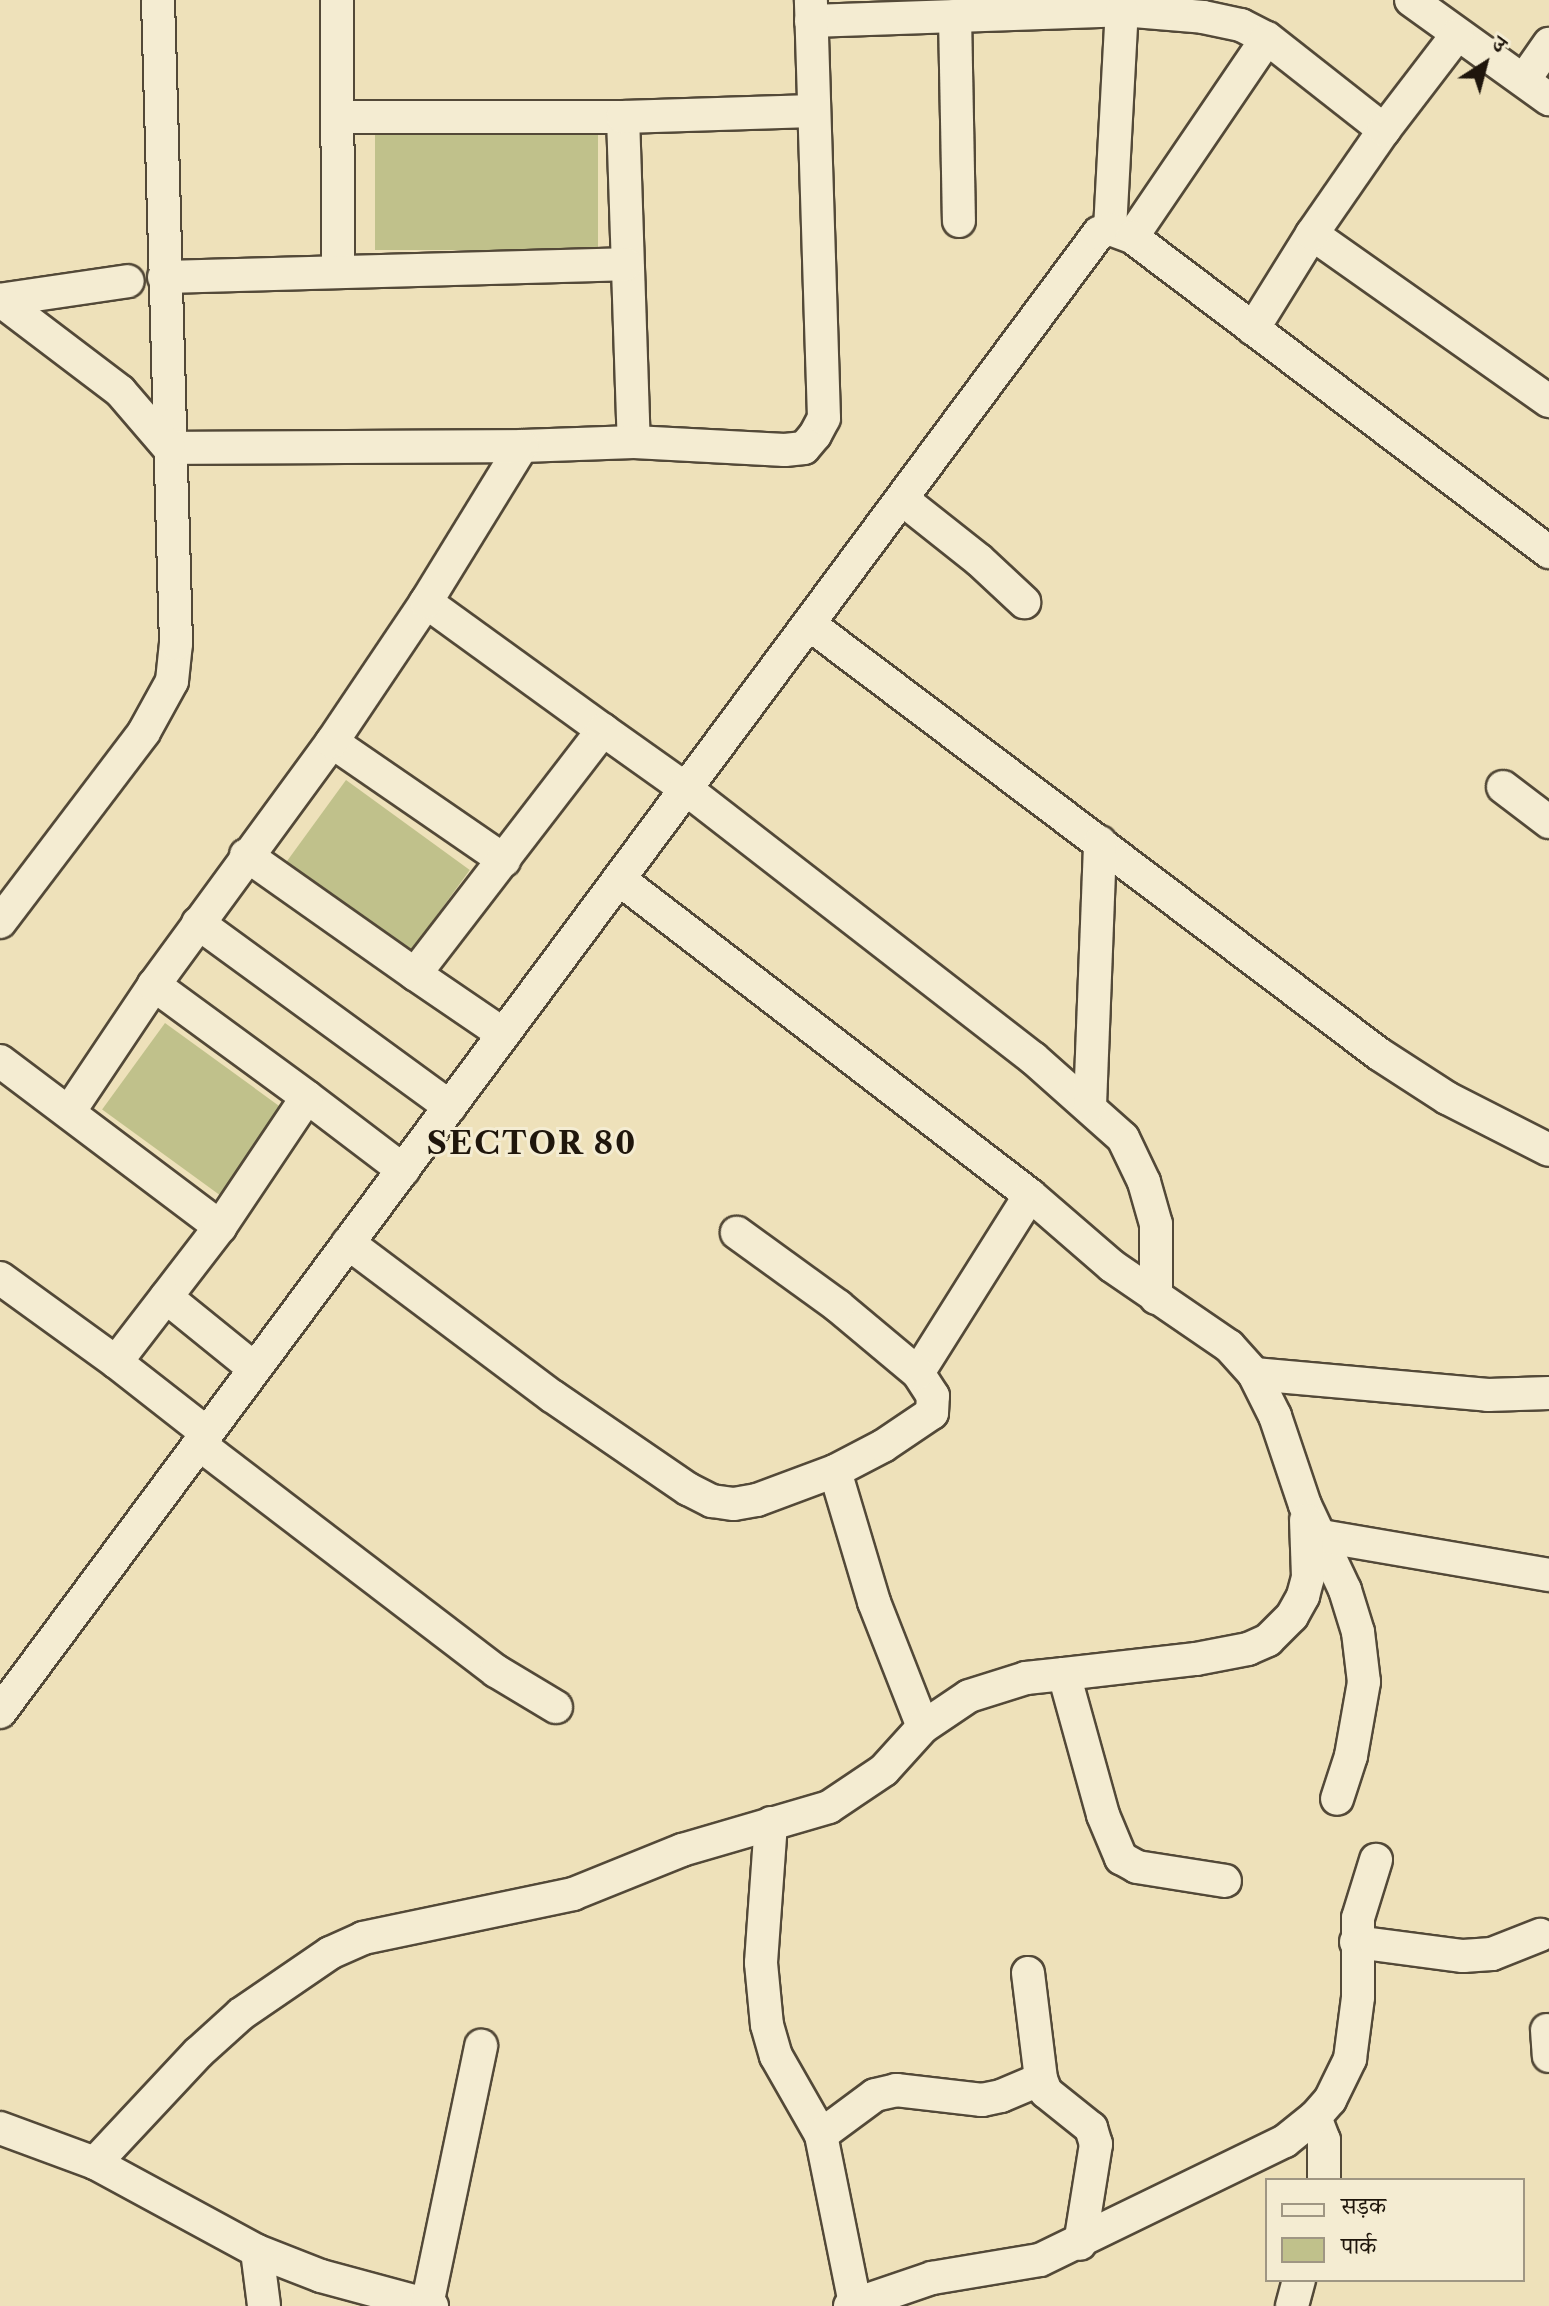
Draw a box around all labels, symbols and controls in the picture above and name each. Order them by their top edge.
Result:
north arrow [1445,24,1525,104]
text: उ [1487,30,1512,58]
district label: SECTOR 80 [426,1124,638,1162]
legend [1265,2178,1525,2282]
text: सड़क [1341,2191,1386,2220]
text: पार्क [1341,2231,1376,2260]

